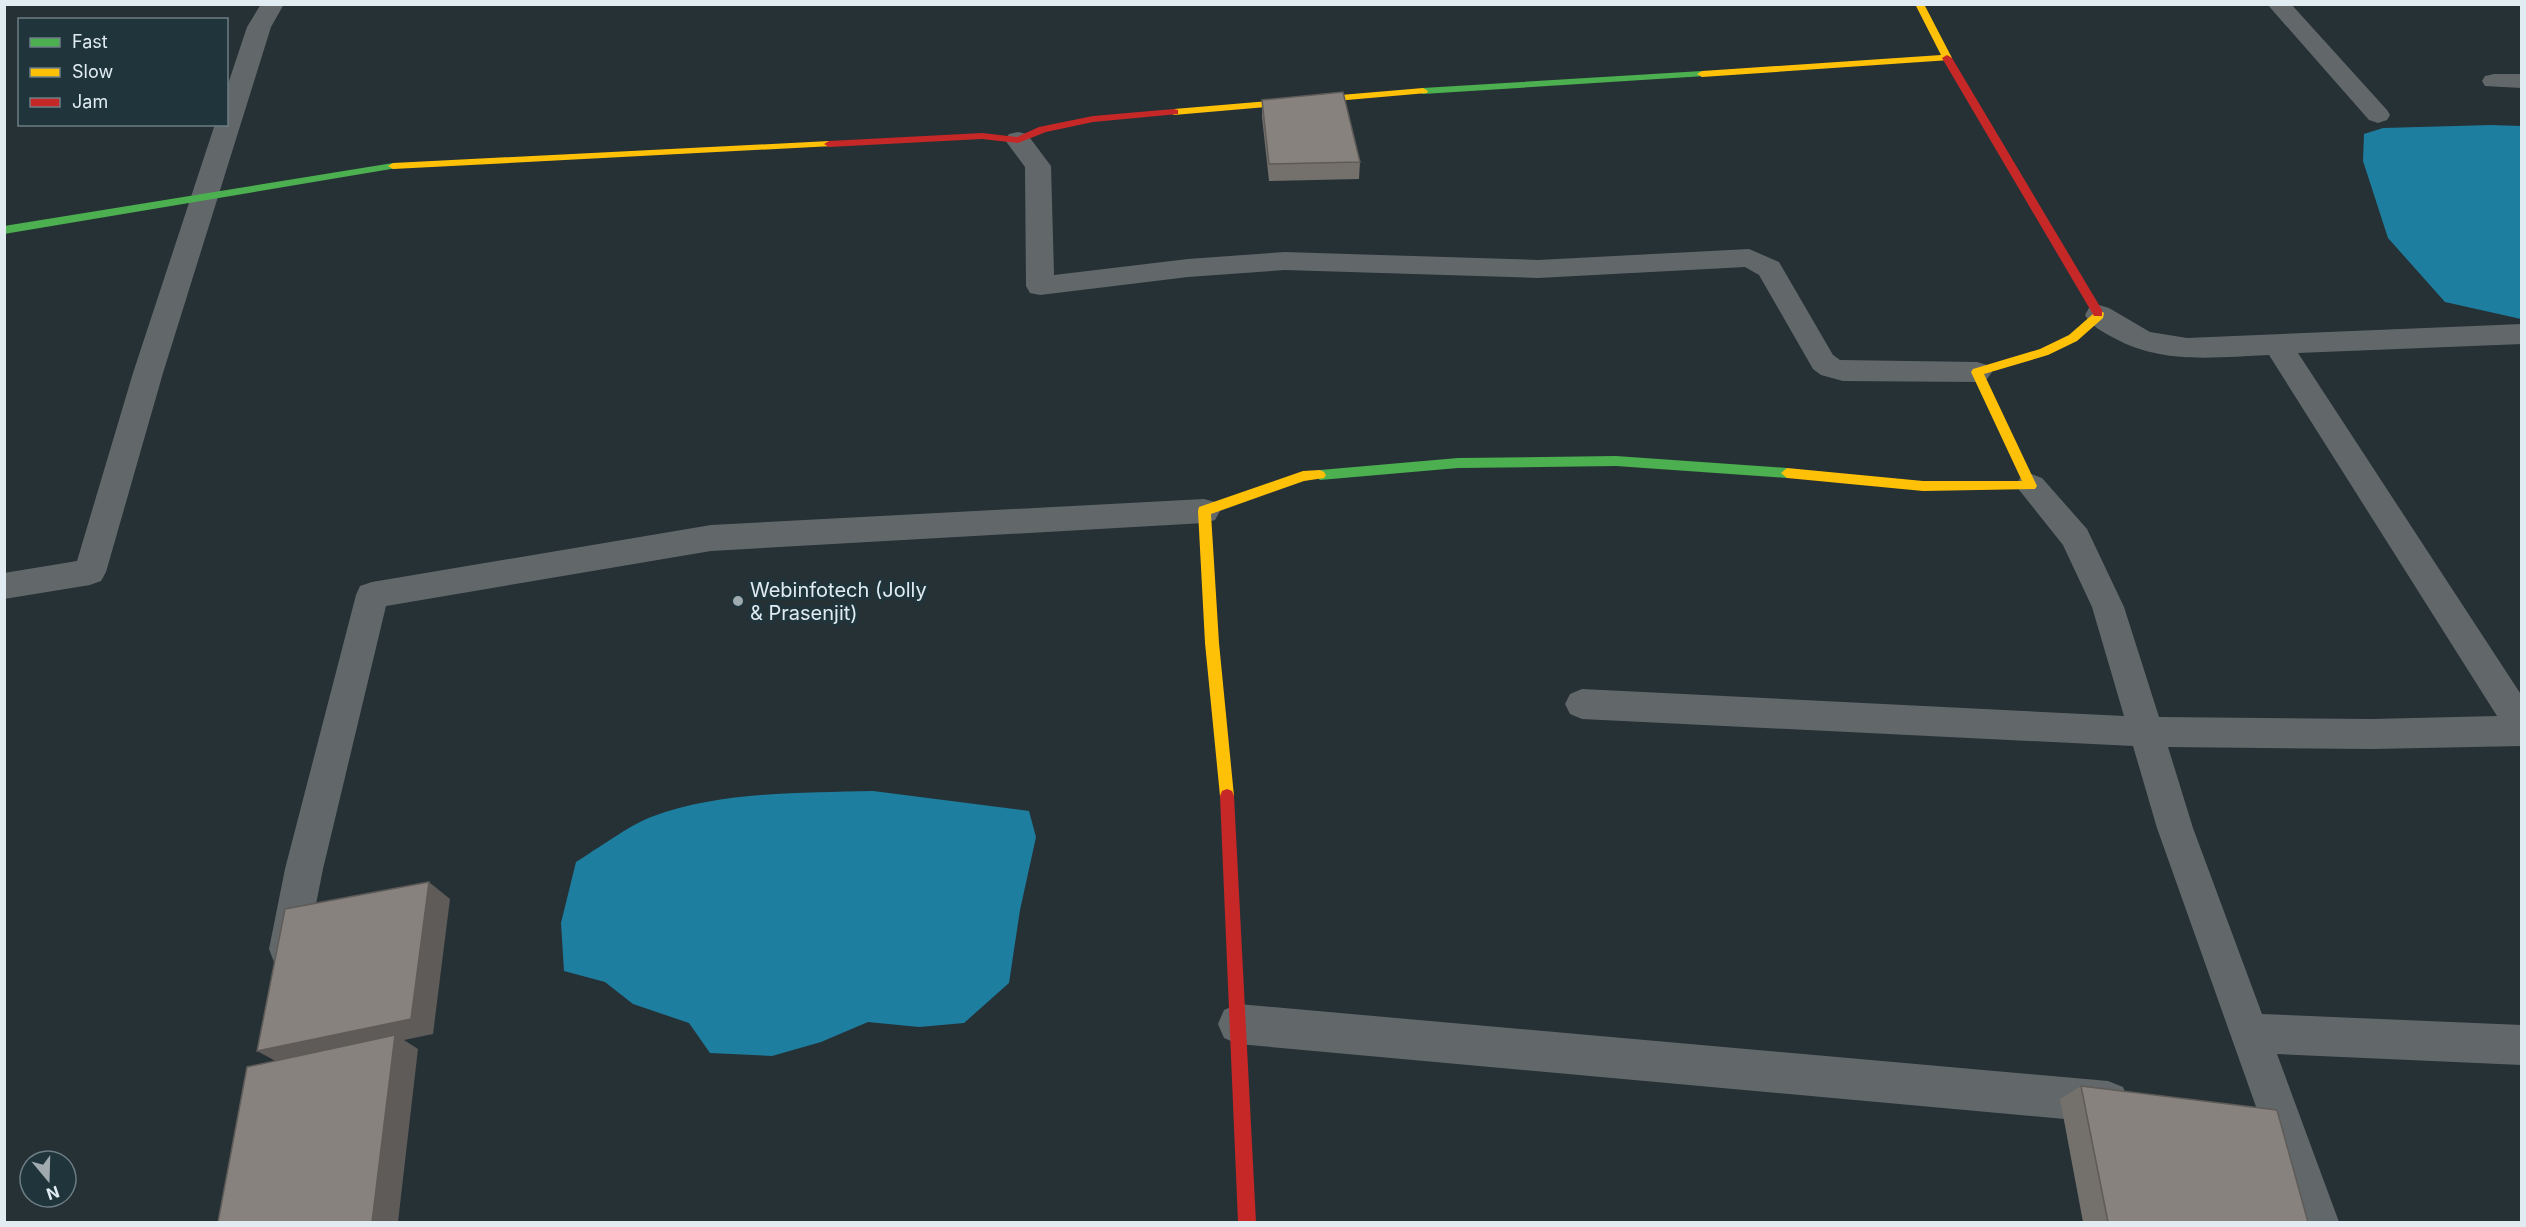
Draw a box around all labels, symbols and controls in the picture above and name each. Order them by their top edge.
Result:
legend [18,18,228,126]
text: Fast [72,31,108,52]
text: Slow [72,61,113,82]
text: Jam [72,91,108,112]
place label: Webinfotech (Jolly & Prasenjit) [750,578,927,625]
marker: Webinfotech (Jolly & Prasenjit) [731,594,745,608]
north arrow [18,1149,78,1209]
text: N [44,1182,62,1205]

